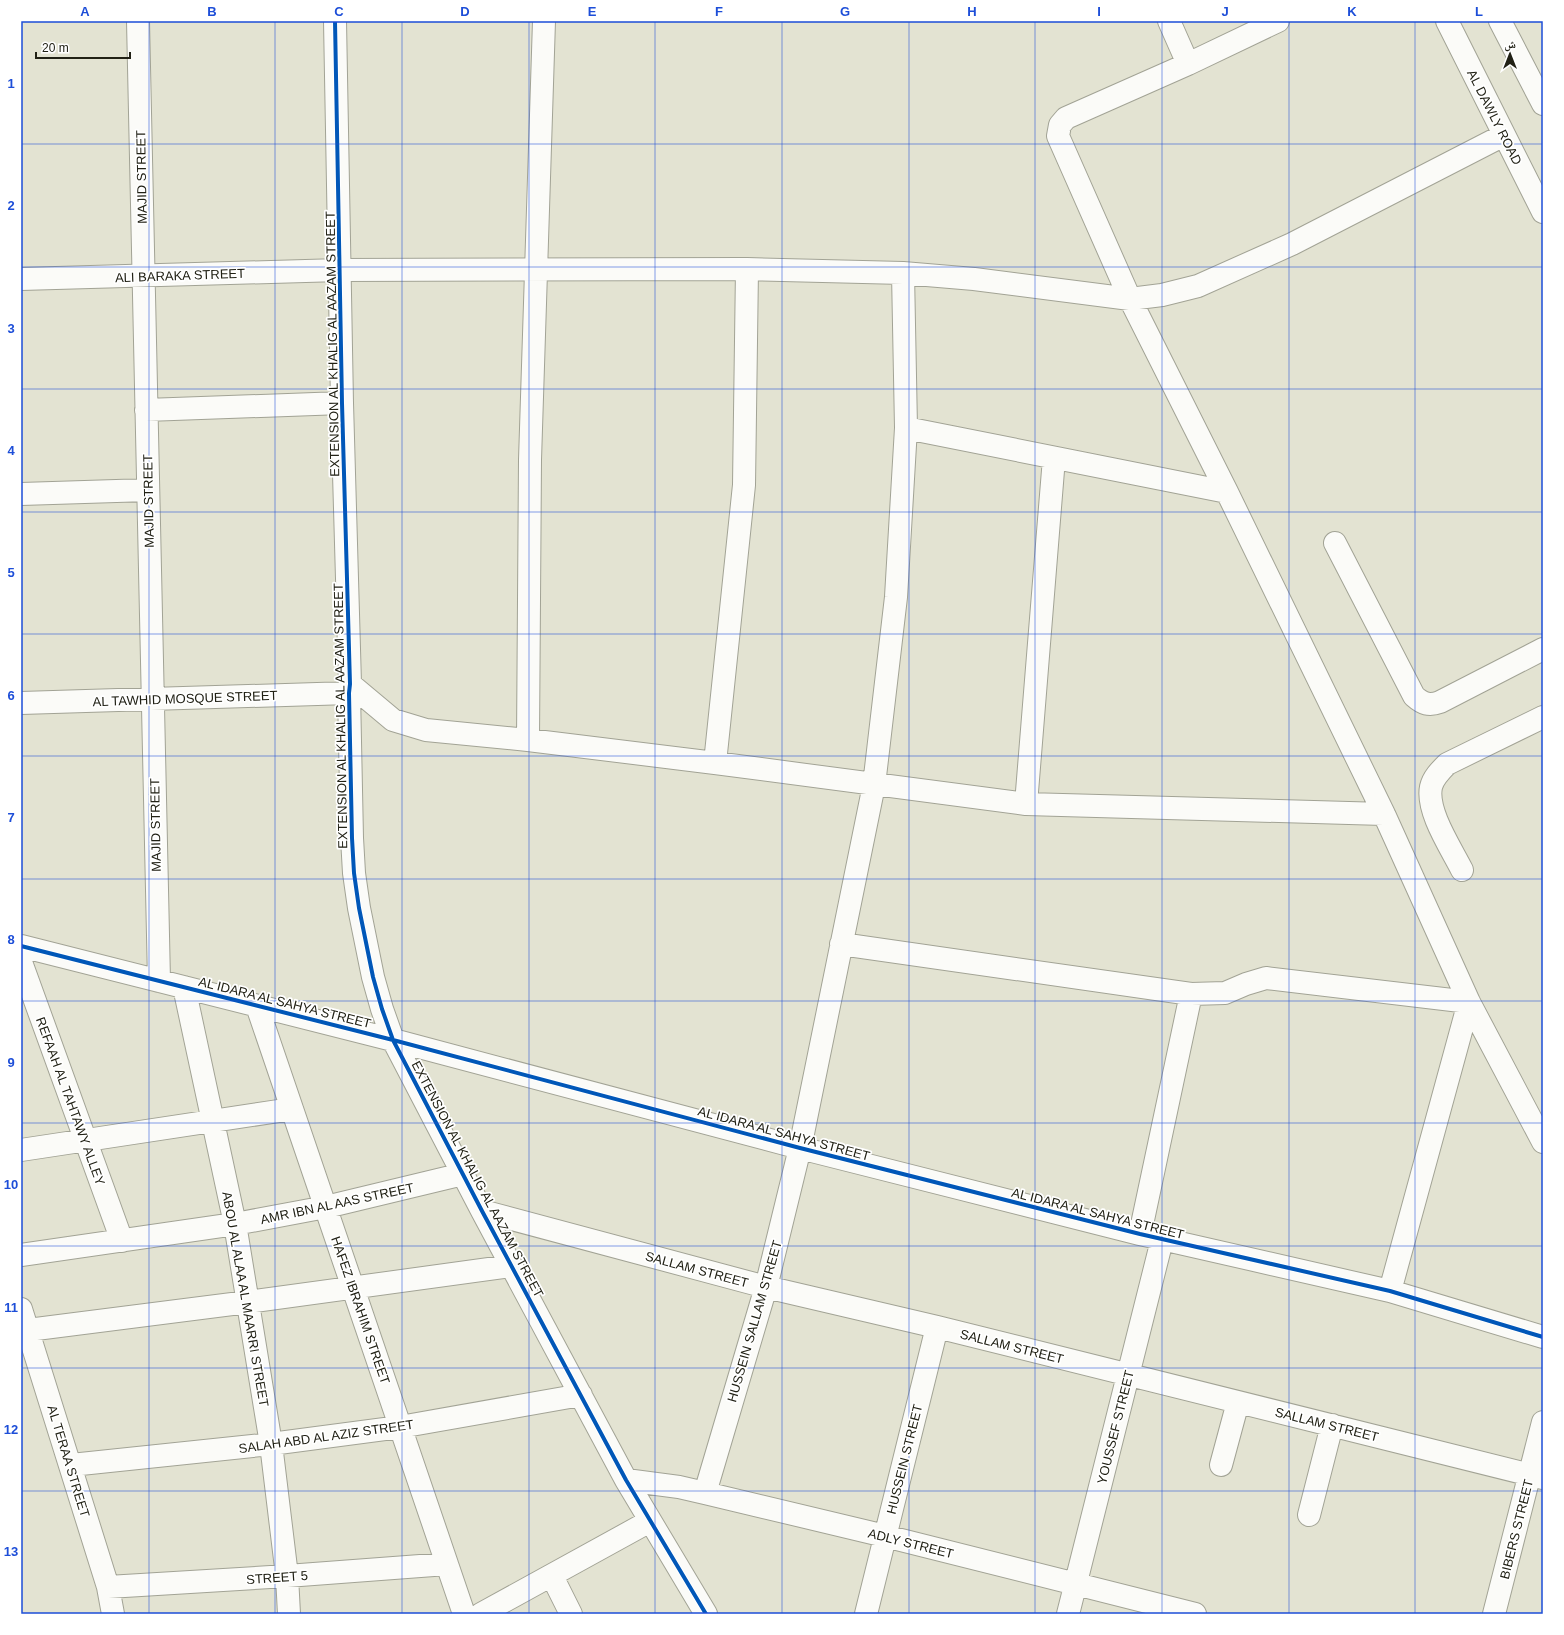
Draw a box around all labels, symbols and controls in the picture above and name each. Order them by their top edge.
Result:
text: A [80,4,90,19]
text: B [207,4,217,19]
text: C [334,4,344,19]
text: D [460,4,470,19]
text: E [588,4,597,19]
text: F [715,4,723,19]
text: G [840,4,850,19]
text: H [967,4,977,19]
text: I [1097,4,1101,19]
text: J [1221,4,1229,19]
text: K [1347,4,1357,19]
text: L [1475,4,1483,19]
scale bar [36,34,130,60]
north arrow [1490,34,1530,74]
text: ش [1504,38,1516,52]
text: 20 m [42,41,69,55]
street label: AL DAWLY ROAD [1464,67,1525,167]
text: 1 [7,76,15,91]
street label: MAJID STREET [133,130,150,224]
text: 2 [7,198,15,213]
street label: EXTENSION AL KHALIG AL AAZAM STREET [323,211,342,477]
street label: ALI BARAKA STREET [115,266,245,285]
text: 3 [7,321,15,336]
text: 4 [7,443,15,458]
street label: MAJID STREET [140,454,157,548]
text: 5 [7,565,15,580]
street label: EXTENSION AL KHALIG AL AAZAM STREET [331,583,350,849]
text: 6 [7,688,15,703]
street label: AL TAWHID MOSQUE STREET [92,688,278,709]
street label: MAJID STREET [147,778,164,872]
text: 7 [7,810,15,825]
text: 8 [7,932,15,947]
street label: AL IDARA AL SAHYA STREET [197,974,373,1031]
street label: REFAAH AL TAHTAWY ALLEY [33,1015,108,1188]
text: 9 [7,1055,15,1070]
street label: EXTENSION AL KHALIG AL AAZAM STREET [409,1058,547,1300]
street label: AL IDARA AL SAHYA STREET [696,1103,871,1164]
text: 10 [4,1177,18,1192]
street label: AMR IBN AL AAS STREET [259,1180,415,1227]
street label: AL IDARA AL SAHYA STREET [1010,1185,1186,1242]
street label: ABOU AL ALAA AL MAARRI STREET [219,1190,272,1408]
street label: HAFEZ IBRAHIM STREET [328,1234,393,1386]
street label: HUSSEIN SALLAM STREET [724,1238,785,1404]
street label: SALLAM STREET [644,1248,750,1290]
text: 11 [4,1300,18,1315]
street label: SALLAM STREET [959,1326,1065,1367]
street label: YOUSSEF STREET [1094,1368,1137,1486]
street label: AL TERAA STREET [44,1403,93,1519]
street label: HUSSEIN STREET [884,1403,925,1516]
street label: SALLAM STREET [1274,1404,1380,1445]
street label: SALAH ABD AL AZIZ STREET [238,1417,415,1456]
text: 12 [4,1422,18,1437]
street label: BIBERS STREET [1497,1477,1536,1581]
street label: ADLY STREET [867,1526,955,1561]
text: 13 [4,1544,18,1559]
street label: STREET 5 [246,1568,308,1587]

